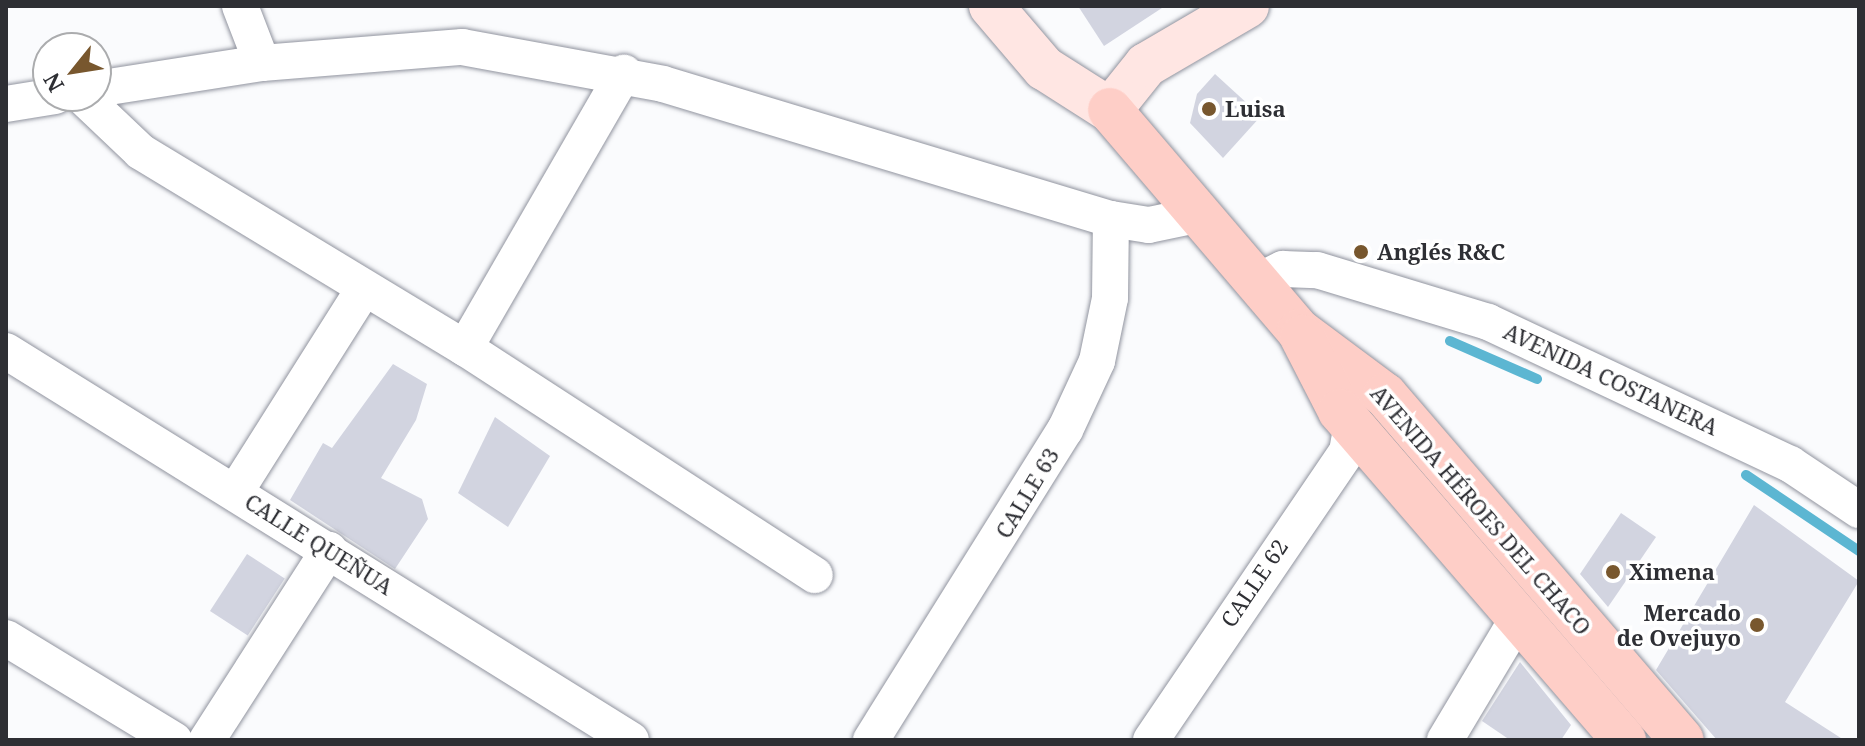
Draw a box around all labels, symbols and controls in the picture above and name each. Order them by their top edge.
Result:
north arrow [32,32,112,112]
text: N [36,68,70,98]
place label: Luisa [1225,96,1286,122]
marker: Luisa [1200,100,1218,118]
place label: Anglés R&C [1377,239,1505,265]
marker: Anglés R&C [1352,243,1370,261]
street label: AVENIDA COSTANERA [1500,318,1722,440]
street label: AVENIDA HÉROES DEL CHACO [1365,380,1597,640]
street label: CALLE 63 [990,443,1064,543]
street label: CALLE QUEÑUA [240,488,398,600]
street label: CALLE 62 [1215,534,1293,632]
place label: Ximena [1629,559,1715,585]
marker: Ximena [1604,563,1622,581]
place label: Mercado de Ovejuyo [1617,599,1741,650]
marker: Mercado de Ovejuyo [1748,616,1766,634]

